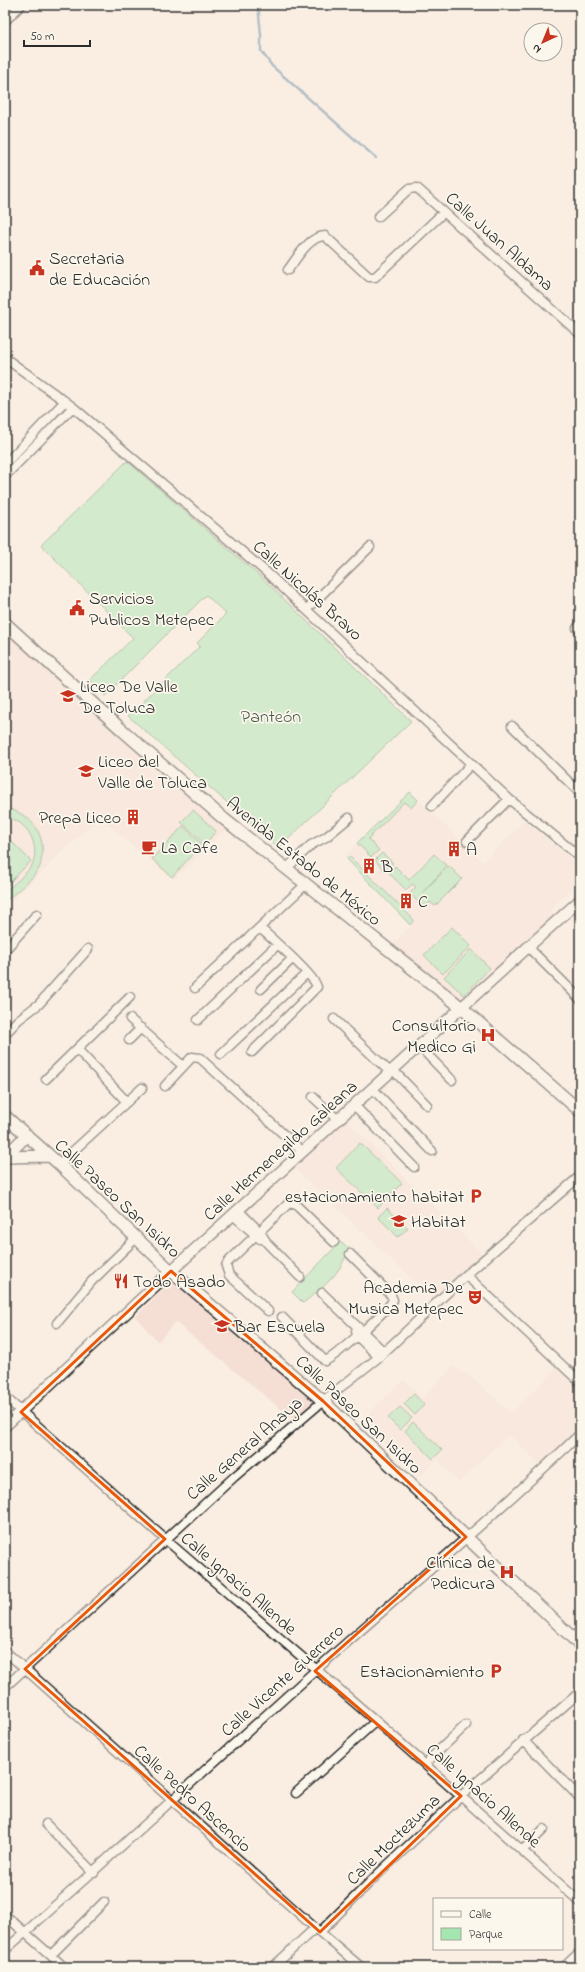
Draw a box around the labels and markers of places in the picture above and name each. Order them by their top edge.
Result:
place label: Secretaria de Educación [49,247,150,294]
public building icon: Secretaria de Educación [28,259,46,277]
place label: Servicios Publicos Metepec [89,587,214,634]
public building icon: Servicios Publicos Metepec [68,599,86,617]
place label: Liceo De Valle De Toluca [79,675,179,722]
school or university icon: Liceo De Valle De Toluca [59,687,77,705]
place label: Liceo del Valle de Toluca [97,750,207,797]
school or university icon: Liceo del Valle de Toluca [77,762,95,780]
place label: Prepa Liceo [39,806,121,832]
building icon: Prepa Liceo [124,808,142,826]
place label: La Cafe [161,836,219,862]
cafe icon: La Cafe [140,838,158,856]
place label: A [466,838,477,864]
building icon: A [445,840,463,858]
place label: B [380,855,393,881]
building icon: B [360,857,378,875]
place label: C [418,890,428,916]
building icon: C [397,892,415,910]
place label: Consultorio Medico Gi [392,1014,476,1061]
hospital icon: Consultorio Medico Gi [479,1026,497,1044]
place label: estacionamiento habitat [285,1185,464,1211]
parking icon: estacionamiento habitat [467,1187,485,1205]
place label: Habitat [411,1210,466,1236]
school or university icon: Habitat [390,1212,408,1230]
place label: Todo Asado [133,1270,225,1296]
restaurant icon: Todo Asado [112,1272,130,1290]
place label: Academia De Musica Metepec [348,1276,464,1323]
theatre icon: Academia De Musica Metepec [466,1288,484,1306]
place label: Bar Escuela [233,1315,325,1341]
school or university icon: Bar Escuela [213,1317,231,1335]
place label: Clínica de Pedicura [426,1551,496,1598]
hospital icon: Clínica de Pedicura [498,1563,516,1581]
place label: Estacionamiento [359,1660,484,1686]
parking icon: Estacionamiento [487,1662,505,1680]

